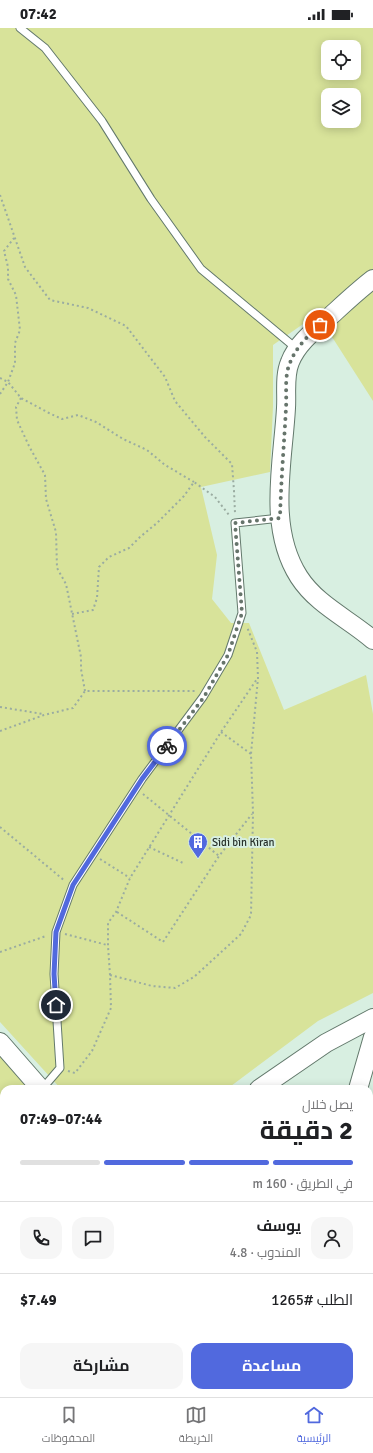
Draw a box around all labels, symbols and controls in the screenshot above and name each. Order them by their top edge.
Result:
text: 07:42 [20,5,57,23]
map controls [321,40,361,128]
button: locate [321,40,361,80]
button: layers [321,88,361,128]
pin [303,308,337,342]
icon: bag [309,314,331,336]
courier [147,726,187,766]
icon: bike [156,735,178,757]
building icon: Sidi bin Kiran [187,831,209,859]
place label: Sidi bin Kiran [212,836,275,849]
pin [39,988,73,1022]
icon: home [45,994,67,1016]
text: يصل خلال [302,1097,353,1113]
text: 07:44–07:49 [20,1110,102,1128]
text: 2 دقيقة [260,1115,353,1147]
text: في الطريق · 160 m [252,1176,353,1192]
button: phone [20,1217,62,1259]
button: chat [72,1217,114,1259]
text: يوسف [256,1217,301,1235]
button: person [311,1217,353,1259]
text: المندوب · 4.8 [230,1245,301,1261]
text: $7.49 [20,1291,57,1309]
text: الطلب #1265 [271,1291,353,1309]
button: مشاركة [20,1343,183,1389]
button: مساعدة [191,1343,353,1389]
tab: المحفوظات [42,1404,95,1448]
tab: الخريطة [179,1404,213,1448]
tab: الرئيسية [297,1404,331,1448]

